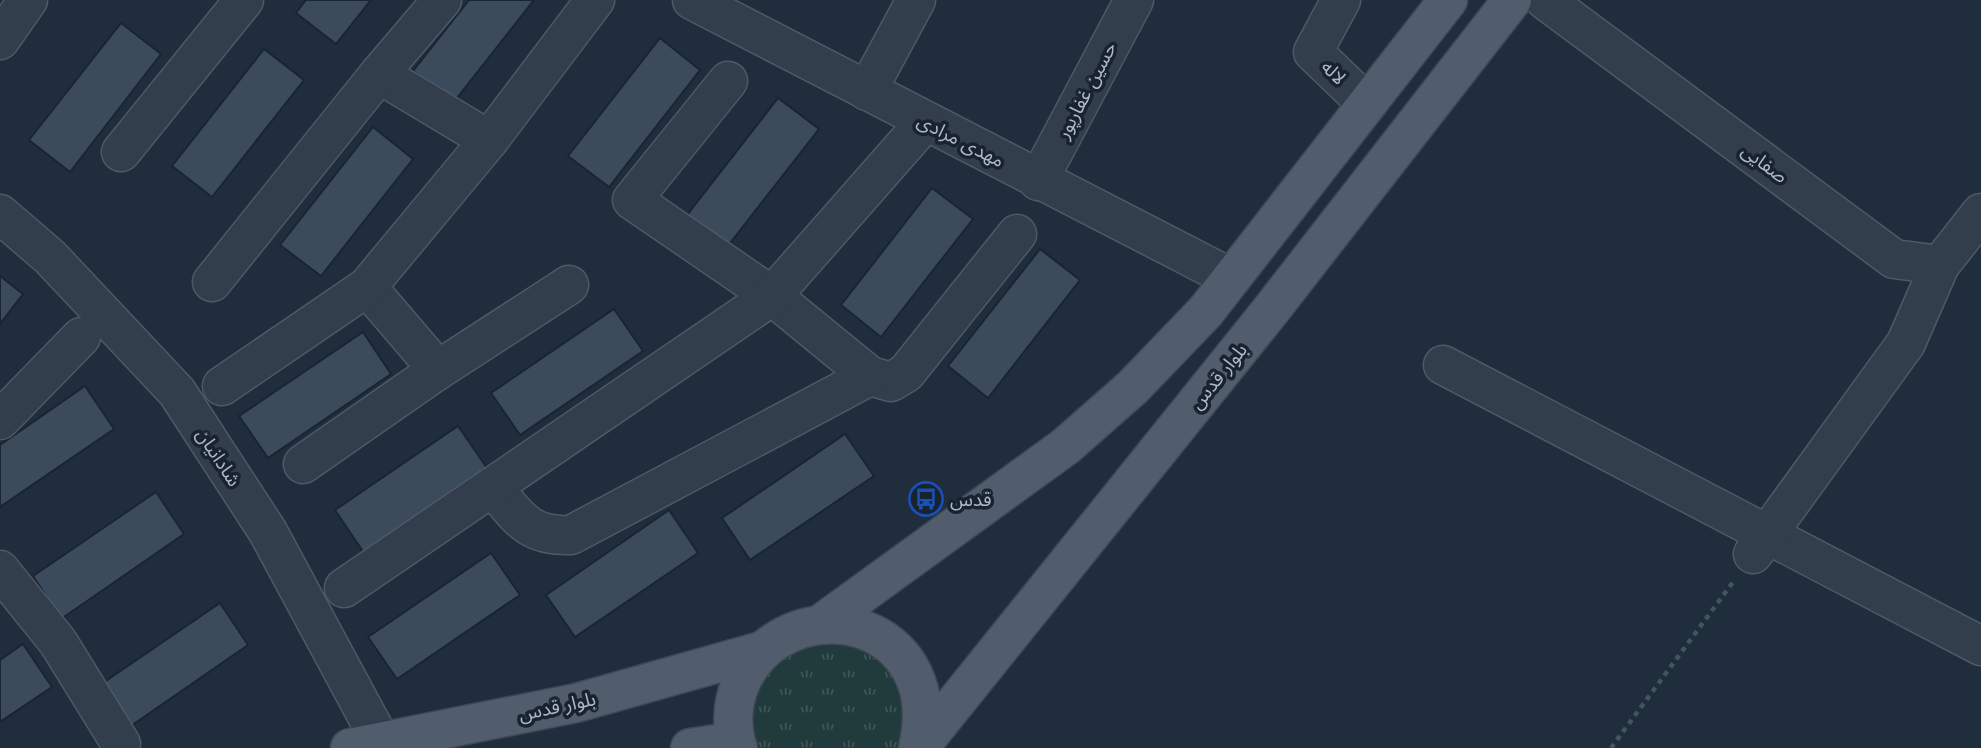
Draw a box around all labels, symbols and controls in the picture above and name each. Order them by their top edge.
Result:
street label: حسین غفارپور [1051,38,1123,144]
street label: لاله [1317,55,1351,89]
street label: مهدی مرادی [913,109,1008,172]
street label: صفایی [1737,139,1792,188]
street label: بلوار قدس [1185,339,1252,414]
street label: شادانیان [191,424,246,491]
bus stop icon: قدس [907,480,945,518]
place label: قدس [950,488,992,511]
street label: بلوار قدس [516,687,598,726]

